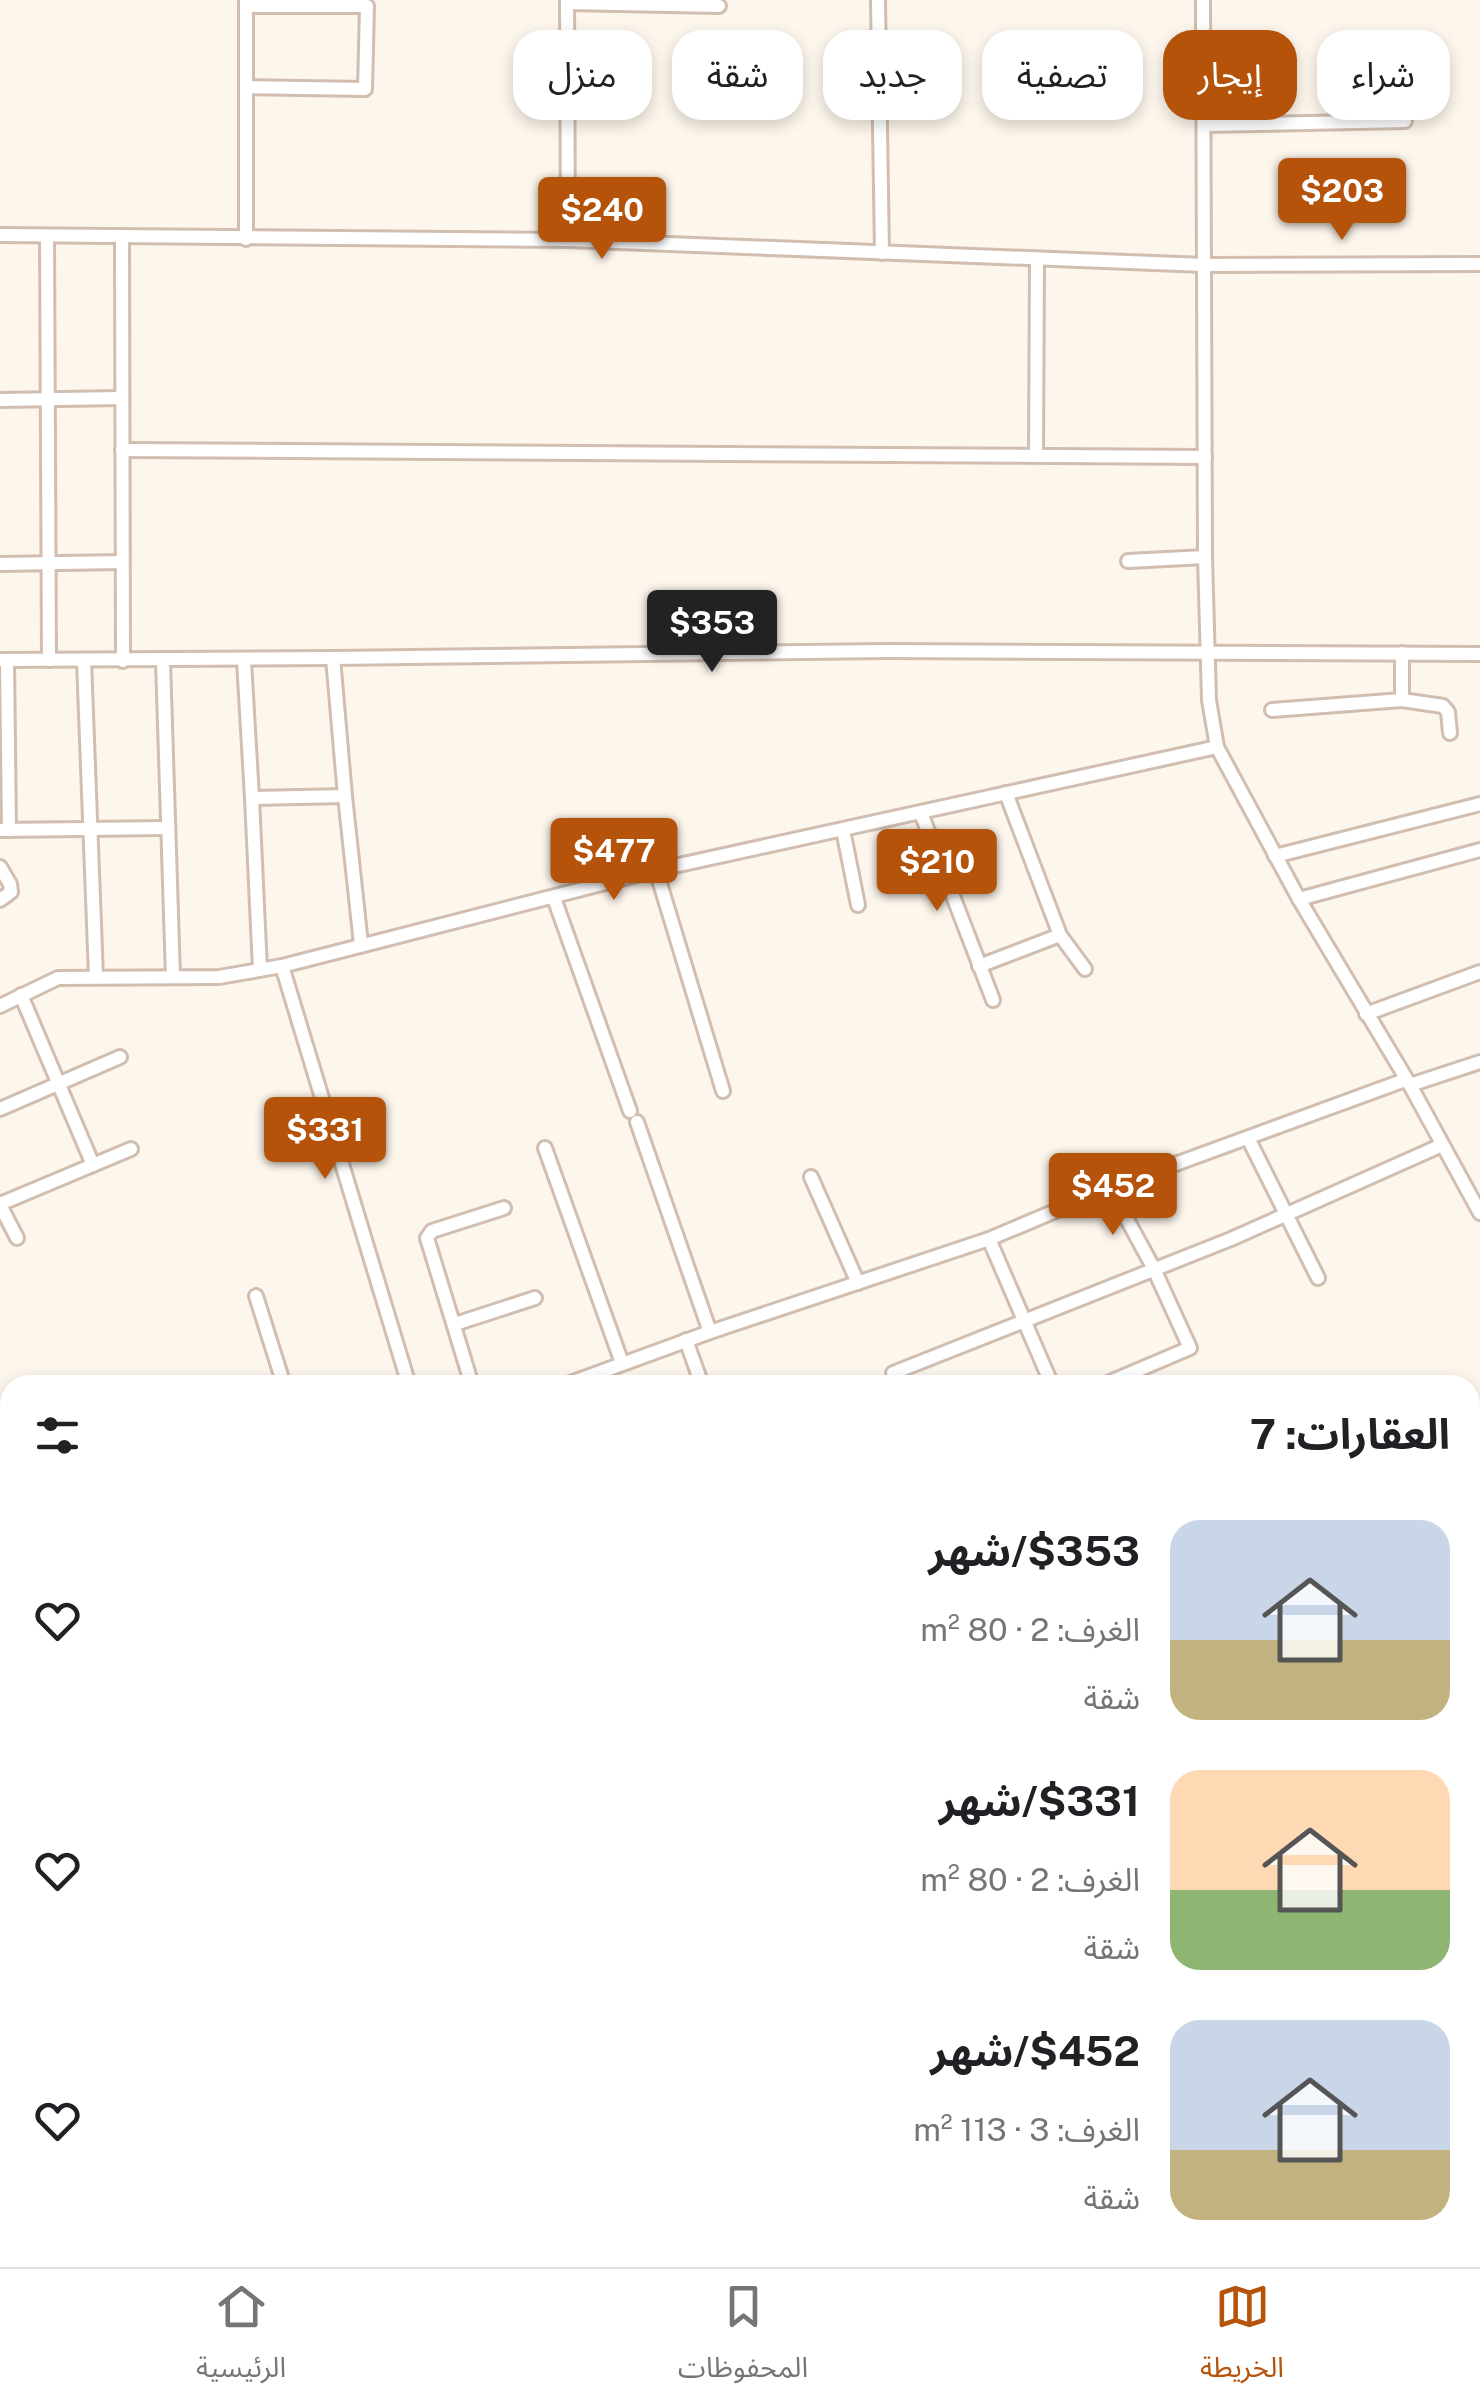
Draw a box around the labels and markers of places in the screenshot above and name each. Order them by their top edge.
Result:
pin: $203 [1283,158,1401,243]
pin: $240 [543,177,661,262]
pin: $353 [653,590,771,675]
pin: $477 [555,818,673,903]
pin: $210 [878,829,996,914]
pin: $331 [266,1097,384,1182]
pin: $452 [1054,1153,1172,1238]

